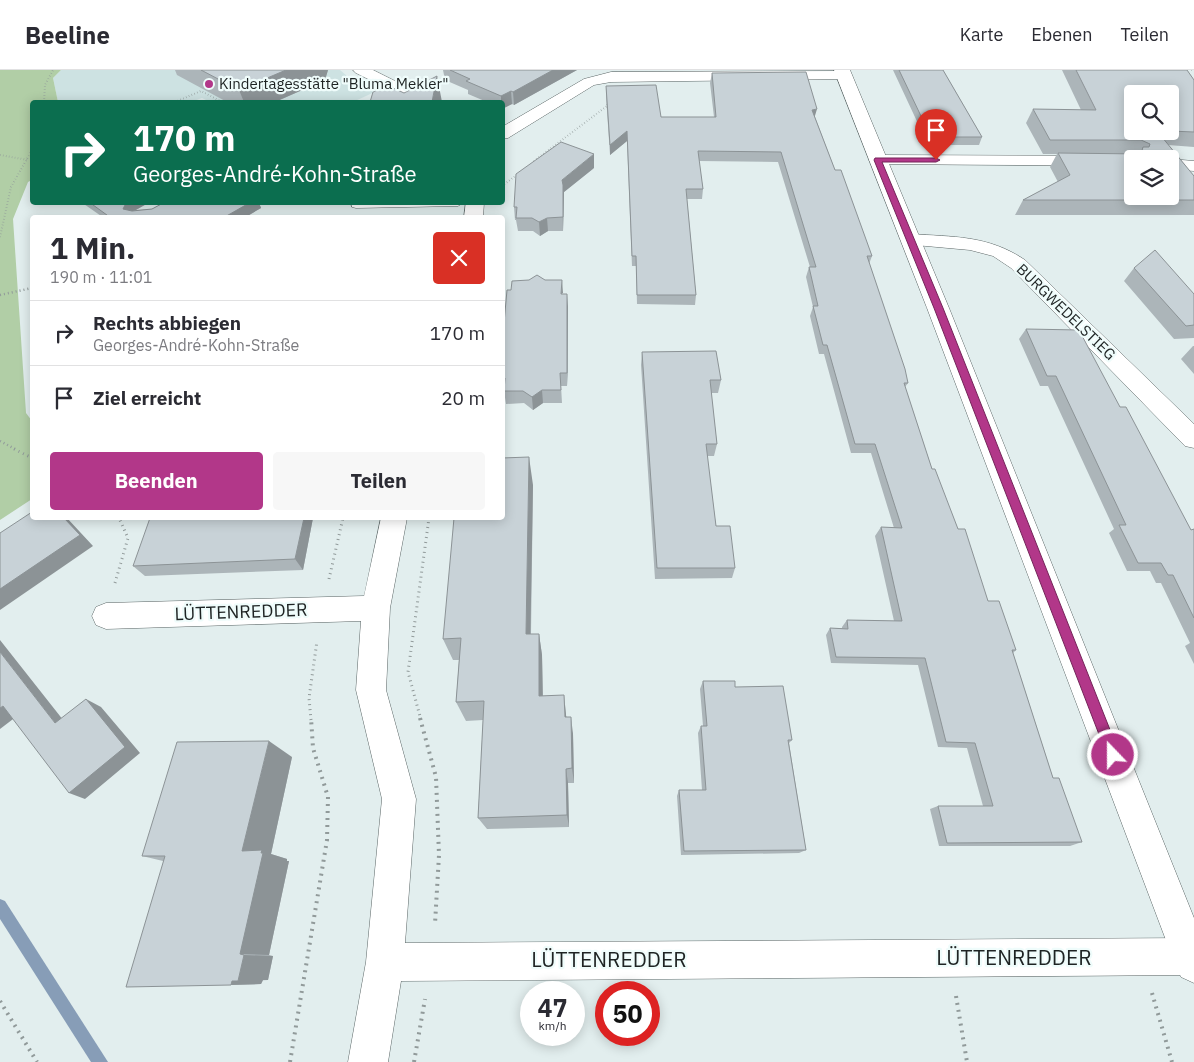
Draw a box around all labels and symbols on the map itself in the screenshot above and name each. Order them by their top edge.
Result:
place label: Kindertagesstätte "Bluma Mekler" [219,74,449,93]
marker: Kindertagesstätte "Bluma Mekler" [203,78,215,90]
pin [915,109,957,160]
street label: BURGWEDELSTIEG [1013,260,1120,364]
street label: LÜTTENREDDER [174,598,308,625]
position arrow [1086,728,1138,780]
street label: LÜTTENREDDER [936,943,1092,971]
street label: LÜTTENREDDER [531,945,687,973]
speed limit sign: 50 [595,981,660,1046]

